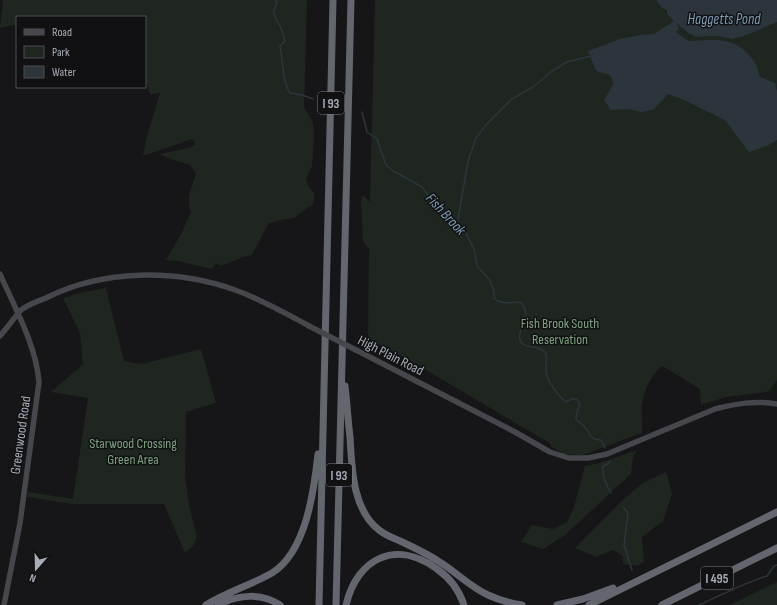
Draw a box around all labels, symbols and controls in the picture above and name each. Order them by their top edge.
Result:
water label: Haggetts Pond [688,10,761,29]
legend [16,16,146,88]
text: Road [52,25,72,40]
text: Park [52,45,70,60]
text: Water [52,65,76,80]
road number: I 93 [318,92,344,114]
water label: Fish Brook [421,189,470,240]
park label: Fish Brook South Reservation [521,315,599,348]
street label: High Plain Road [355,332,427,379]
street label: Greenwood Road [7,395,34,475]
park label: Starwood Crossing Green Area [89,435,177,468]
road number: I 93 [326,464,352,486]
north arrow [16,549,56,589]
road number: I 495 [701,567,733,589]
text: N [28,571,38,585]

